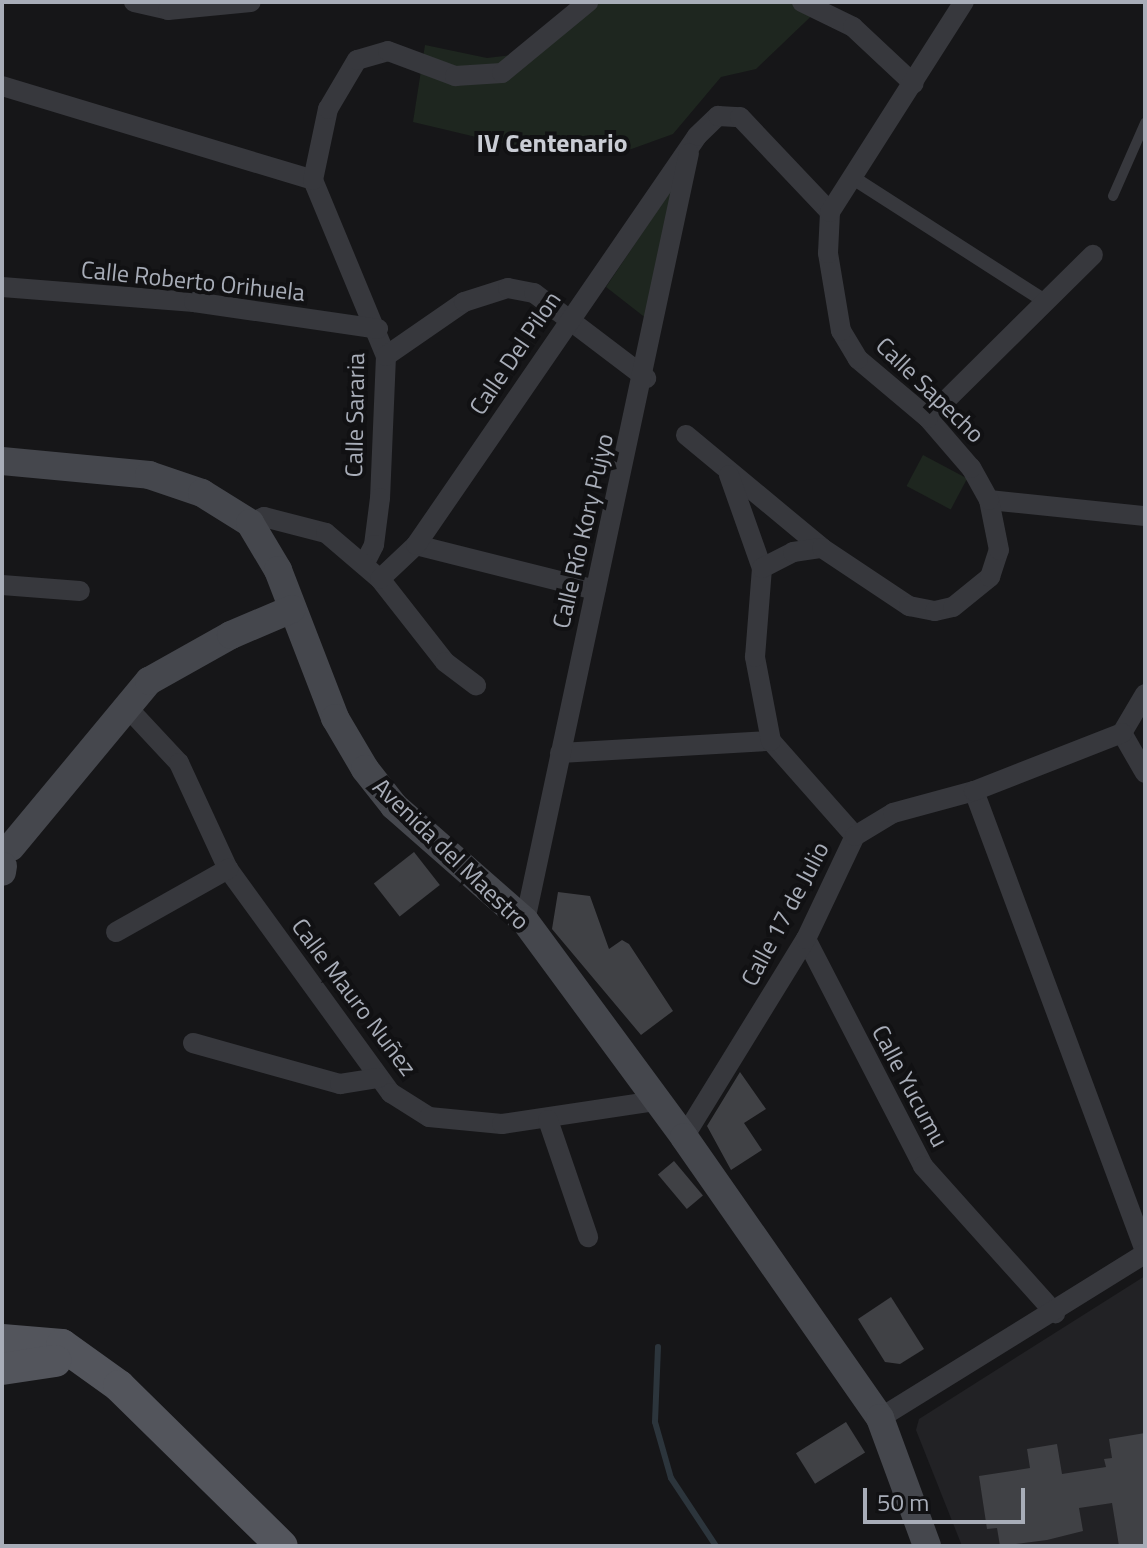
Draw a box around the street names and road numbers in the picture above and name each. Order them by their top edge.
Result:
street label: Calle Roberto Orihuela [80,255,306,307]
street label: Calle Del Pilon [463,286,567,420]
street label: Calle Sapecho [870,331,990,449]
street label: Calle Sararia [340,353,370,477]
street label: Calle Río Kory Pujyo [547,431,619,631]
street label: Avenida del Maestro [367,772,535,936]
street label: Calle 17 de Julio [735,837,835,991]
street label: Calle Mauro Nuñez [286,913,422,1081]
street label: Calle Yucumu [866,1020,954,1152]

